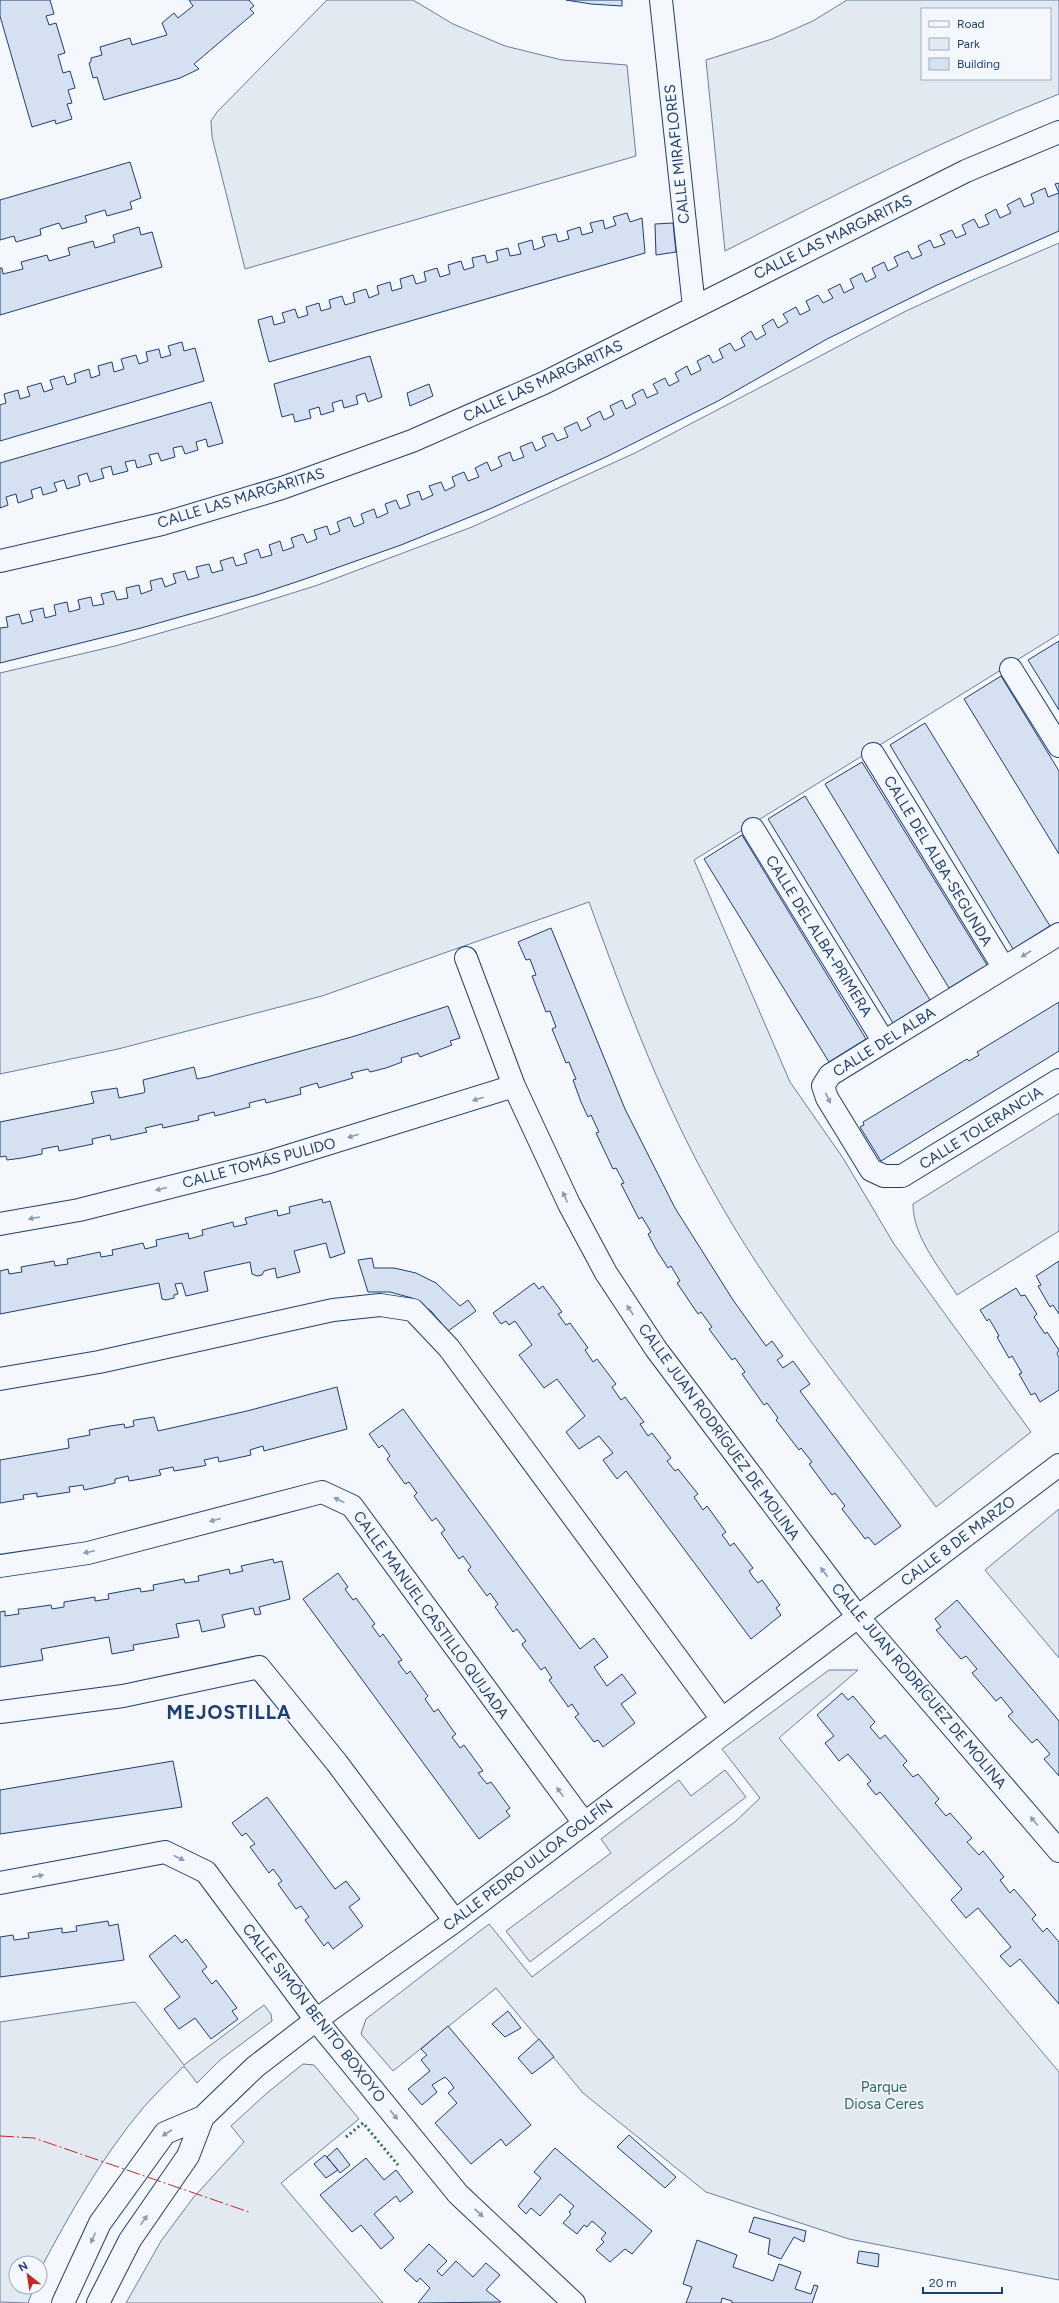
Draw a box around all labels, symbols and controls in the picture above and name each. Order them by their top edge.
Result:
legend [921,8,1051,80]
text: Road [957,17,985,31]
text: Park [957,37,980,51]
text: Building [957,57,1000,71]
street label: CALLE MIRAFLORES [661,83,693,225]
street label: CALLE LAS MARGARITAS [751,191,915,283]
street label: CALLE LAS MARGARITAS [460,336,626,426]
street label: CALLE LAS MARGARITAS [155,464,327,532]
street label: CALLE DEL ALBA-SEGUNDA [880,773,996,949]
street label: CALLE DEL ALBA-PRIMERA [762,852,876,1020]
one-way arrow [1020,951,1032,958]
street label: CALLE DEL ALBA [830,1003,938,1081]
street label: CALLE TOLERANCIA [916,1083,1046,1173]
one-way arrow [825,1093,831,1104]
one-way arrow [471,1096,483,1102]
one-way arrow [347,1133,359,1139]
street label: CALLE TOMÁS PULIDO [180,1134,338,1192]
one-way arrow [154,1187,167,1193]
one-way arrow [562,1192,568,1203]
one-way arrow [28,1215,40,1221]
one-way arrow [626,1305,634,1315]
street label: CALLE JUAN RODRÍGUEZ DE MOLINA [634,1320,804,1544]
street label: CALLE 8 DE MARZO [897,1492,1019,1590]
one-way arrow [333,1497,345,1503]
street label: CALLE MANUEL CASTILLO QUIJADA [350,1508,512,1722]
one-way arrow [208,1517,221,1523]
one-way arrow [83,1549,95,1555]
one-way arrow [820,1567,828,1577]
street label: CALLE JUAN RODRÍGUEZ DE MOLINA [828,1580,1010,1792]
district label: MEJOSTILLA [166,1701,292,1724]
one-way arrow [557,1787,565,1797]
street label: CALLE PEDRO ULLOA GOLFÍN [440,1795,616,1935]
one-way arrow [1029,1816,1038,1826]
one-way arrow [173,1855,184,1861]
one-way arrow [32,1872,44,1878]
street label: CALLE SIMÓN BENITO BOXOYO [239,1920,389,2106]
park label: Parque Diosa Ceres [844,2078,924,2113]
one-way arrow [389,2110,398,2121]
one-way arrow [162,2129,173,2137]
one-way arrow [474,2209,484,2218]
one-way arrow [140,2215,148,2225]
one-way arrow [90,2233,96,2244]
north arrow [8,2255,48,2295]
text: N [16,2259,30,2275]
scale bar [923,2269,1002,2295]
text: 20 m [929,2276,957,2290]

